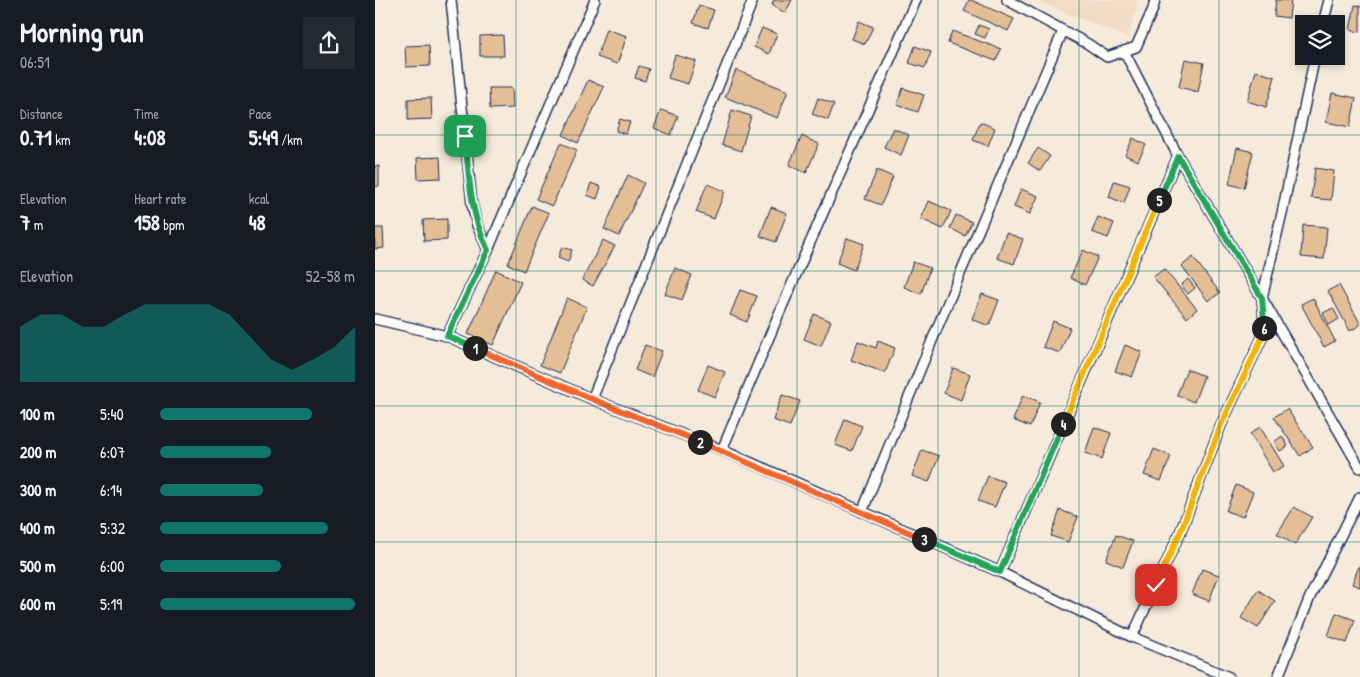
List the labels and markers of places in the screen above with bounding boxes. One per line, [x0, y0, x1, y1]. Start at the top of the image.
pin [444, 115, 486, 157]
pin: 5 [1147, 188, 1171, 212]
pin: 6 [1251, 316, 1277, 340]
pin: 1 [463, 336, 487, 360]
pin: 4 [1051, 412, 1075, 436]
pin: 2 [687, 430, 713, 454]
pin: 3 [911, 526, 937, 552]
pin [1135, 564, 1177, 606]

